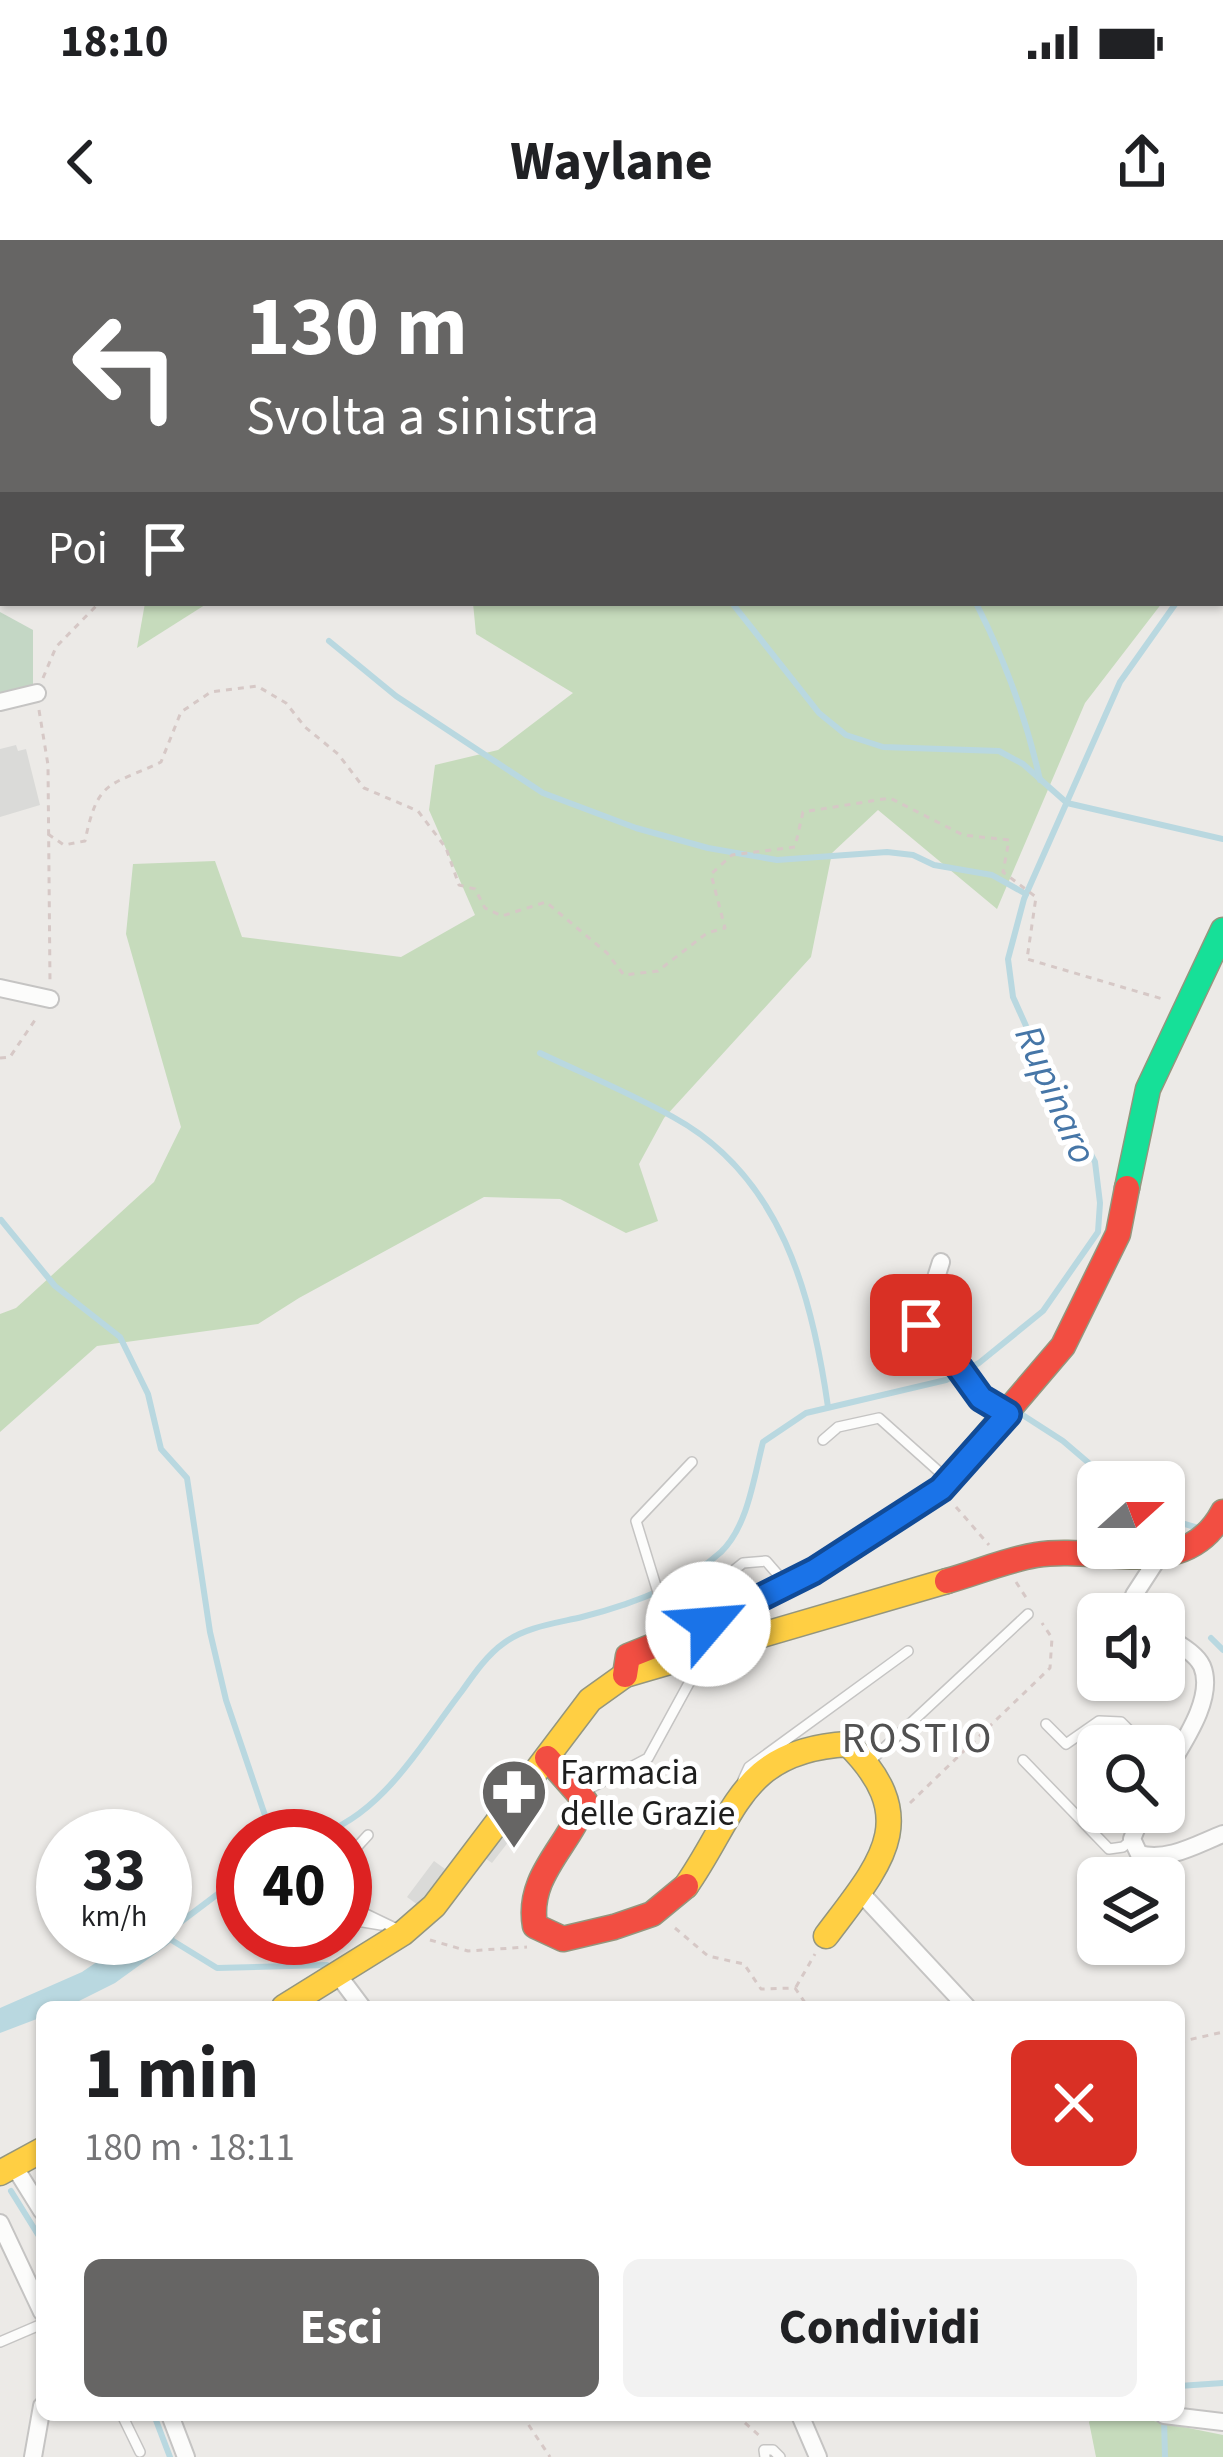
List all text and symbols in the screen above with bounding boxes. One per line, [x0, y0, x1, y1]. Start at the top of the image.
text: 18:10 [60, 10, 169, 74]
text: Waylane [510, 124, 713, 201]
icon: back [48, 129, 114, 195]
icon: share [1109, 129, 1175, 195]
text: 130 m [246, 268, 468, 388]
icon: left [48, 288, 204, 444]
text: Svolta a sinistra [246, 379, 599, 456]
icon: arrive [132, 516, 198, 582]
text: Poi [48, 517, 108, 581]
water label: Rupinaro [1000, 1017, 1111, 1173]
pin [870, 1274, 972, 1376]
icon: arrive [888, 1292, 954, 1358]
north arrow [1077, 1461, 1185, 1569]
map controls [1077, 1461, 1185, 1965]
position arrow [645, 1561, 771, 1687]
button: sound [1077, 1593, 1185, 1701]
district label: ROSTIO [842, 1709, 994, 1769]
button: search [1077, 1725, 1185, 1833]
place label: Farmacia delle Grazie [560, 1747, 735, 1839]
pharmacy icon: Farmacia delle Grazie [479, 1757, 549, 1851]
speed limit sign: 40 [216, 1809, 372, 1965]
text: 33 [82, 1829, 146, 1914]
button: layers [1077, 1857, 1185, 1965]
text: km/h [81, 1895, 147, 1938]
text: 1 min [84, 2023, 259, 2126]
button: close [1011, 2040, 1137, 2166]
text: 180 m · 18:11 [84, 2120, 295, 2176]
button: Esci [84, 2259, 599, 2397]
button: Condividi [623, 2259, 1137, 2397]

